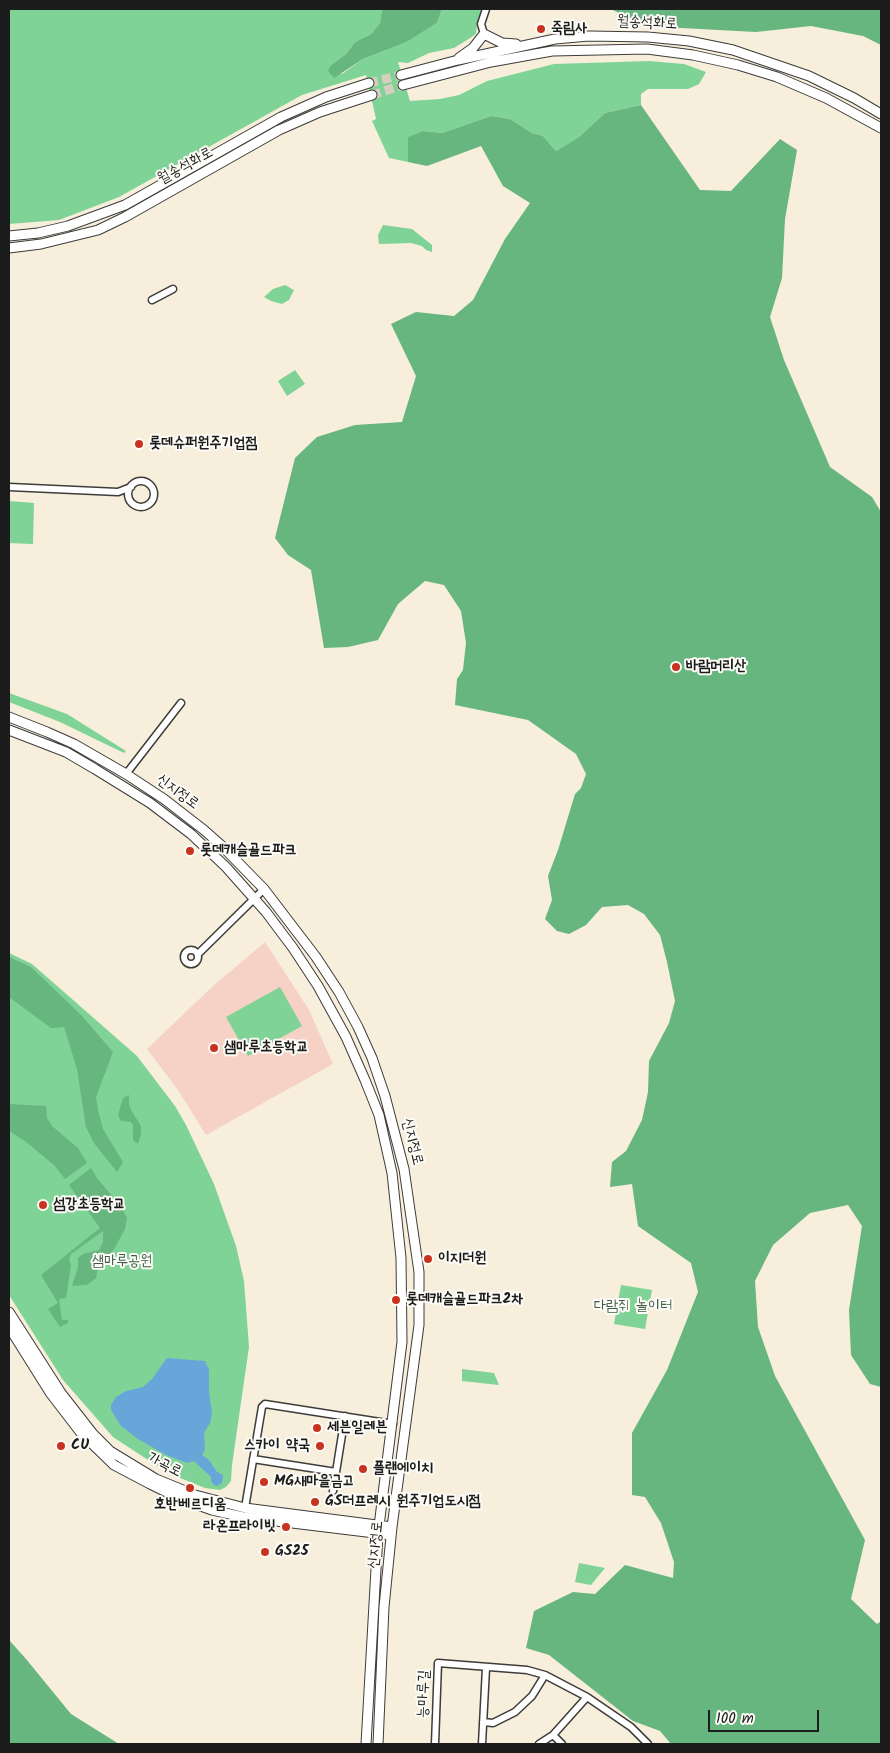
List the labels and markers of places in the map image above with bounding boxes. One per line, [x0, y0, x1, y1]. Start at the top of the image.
place label: 죽림사 [551, 20, 587, 38]
marker: 죽림사 [535, 23, 547, 35]
place label: 롯데슈퍼원주기업점 [149, 435, 258, 453]
marker: 롯데슈퍼원주기업점 [133, 438, 145, 450]
place label: 바람머리산 [686, 658, 746, 676]
marker: 바람머리산 [670, 661, 682, 673]
place label: 롯데캐슬골드파크 [200, 842, 297, 860]
marker: 롯데캐슬골드파크 [184, 845, 196, 857]
place label: 샘마루초등학교 [224, 1039, 308, 1057]
marker: 샘마루초등학교 [208, 1042, 220, 1054]
place label: 섬강초등학교 [53, 1196, 125, 1214]
marker: 섬강초등학교 [37, 1199, 49, 1211]
place label: 이지더원 [438, 1250, 486, 1268]
marker: 이지더원 [422, 1253, 434, 1265]
place label: 롯데캐슬골드파크2차 [406, 1291, 523, 1309]
marker: 롯데캐슬골드파크2차 [390, 1294, 402, 1306]
place label: 세븐일레븐 [327, 1419, 387, 1437]
marker: 세븐일레븐 [311, 1422, 323, 1434]
place label: CU [71, 1437, 89, 1455]
place label: 스카이 약국 [244, 1437, 310, 1455]
marker: CU [55, 1440, 67, 1452]
marker: 스카이 약국 [314, 1440, 326, 1452]
place label: 플랜에이치 [373, 1460, 433, 1478]
marker: 플랜에이치 [357, 1463, 369, 1475]
place label: MG새마을금고 [274, 1473, 355, 1491]
marker: MG새마을금고 [258, 1476, 270, 1488]
marker: 호반베르디움 [184, 1482, 196, 1494]
place label: GS더프레시 원주기업도시점 [325, 1493, 481, 1511]
place label: 호반베르디움 [154, 1496, 226, 1514]
marker: GS더프레시 원주기업도시점 [309, 1496, 321, 1508]
place label: 라온프라이빗 [204, 1518, 276, 1536]
marker: 라온프라이빗 [280, 1521, 292, 1533]
place label: GS25 [275, 1543, 309, 1561]
marker: GS25 [259, 1546, 271, 1558]

